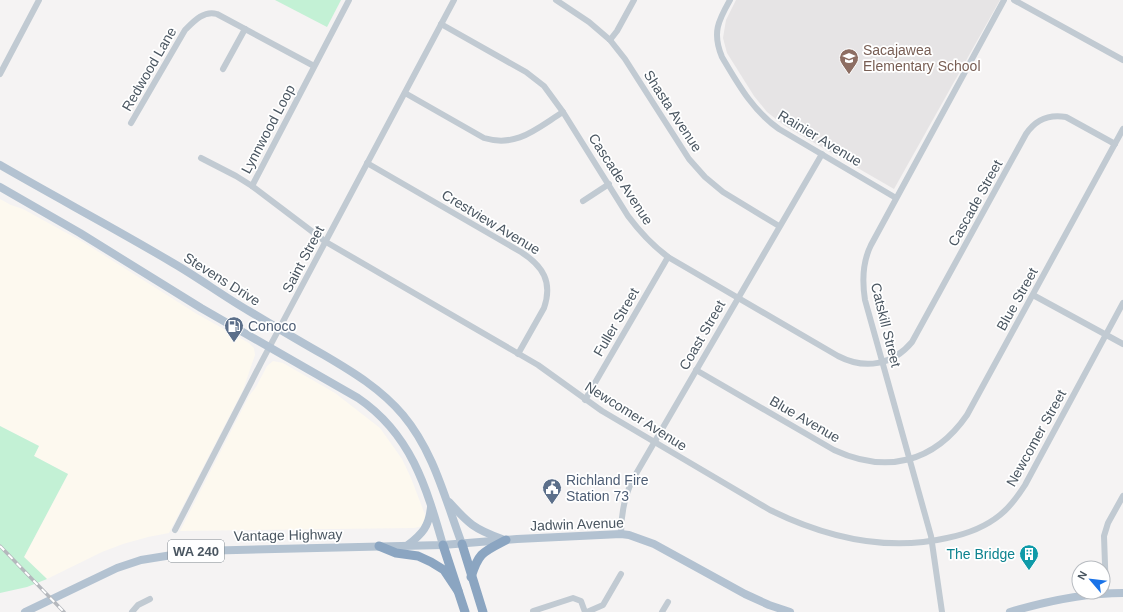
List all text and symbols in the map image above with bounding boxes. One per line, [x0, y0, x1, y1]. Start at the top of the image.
street label: Redwood Lane [119, 24, 180, 114]
place label: Sacajawea Elementary School [863, 42, 981, 74]
school or university icon: Sacajawea Elementary School [838, 47, 860, 75]
street label: Shasta Avenue [641, 67, 705, 155]
street label: Lynnwood Loop [238, 82, 298, 176]
street label: Rainier Avenue [775, 107, 865, 169]
street label: Cascade Avenue [586, 130, 657, 228]
street label: Cascade Street [945, 157, 1005, 249]
street label: Crestview Avenue [439, 186, 543, 258]
street label: Saint Street [279, 223, 327, 295]
street label: Stevens Drive [181, 249, 263, 309]
street label: Blue Street [993, 265, 1041, 333]
street label: Catskill Street [868, 281, 904, 369]
street label: Fuller Street [590, 285, 642, 359]
street label: Coast Street [676, 297, 728, 373]
fuel station icon: Conoco [223, 315, 245, 343]
place label: Conoco [248, 318, 296, 334]
street label: Newcomer Avenue [582, 378, 690, 454]
street label: Newcomer Street [1003, 387, 1069, 489]
street label: Blue Avenue [767, 392, 843, 446]
place label: Richland Fire Station 73 [566, 472, 649, 504]
public building icon: Richland Fire Station 73 [541, 477, 563, 505]
street label: Jadwin Avenue [530, 514, 624, 534]
street label: Vantage Highway [234, 526, 342, 544]
road number: WA 240 [168, 540, 224, 562]
building icon: The Bridge [1018, 543, 1040, 571]
place label: The Bridge [947, 546, 1015, 562]
north arrow [1071, 560, 1111, 600]
text: N [1075, 569, 1089, 582]

